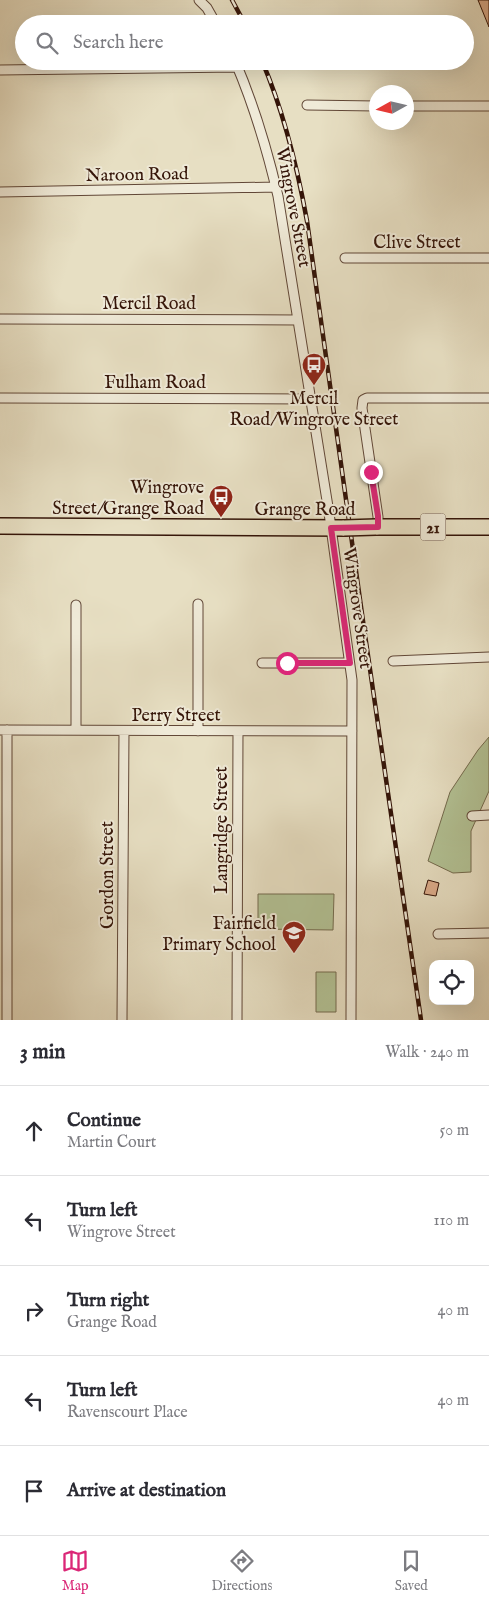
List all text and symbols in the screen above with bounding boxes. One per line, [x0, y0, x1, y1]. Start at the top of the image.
search box [15, 15, 474, 70]
icon: search [33, 29, 61, 57]
text: Search here [73, 31, 164, 55]
north arrow [369, 85, 414, 130]
street label: Wingrove Street [270, 145, 315, 269]
street label: Naroon Road [85, 163, 189, 188]
street label: Clive Street [373, 232, 461, 255]
street label: Mercil Road [102, 293, 196, 316]
bus stop icon: Mercil Road/Wingrove Street [301, 352, 327, 386]
street label: Fulham Road [104, 372, 206, 395]
place label: Mercil Road/Wingrove Street [229, 388, 399, 432]
route end [360, 461, 383, 484]
place label: Wingrove Street/Grange Road [52, 477, 204, 521]
bus stop icon: Wingrove Street/Grange Road [208, 484, 234, 518]
street label: Grange Road [255, 499, 356, 522]
road number: 21 [420, 514, 446, 540]
street label: Wingrove Street [337, 546, 376, 670]
route start [276, 652, 299, 675]
street label: Perry Street [131, 705, 221, 728]
street label: Langridge Street [211, 766, 234, 894]
street label: Gordon Street [97, 821, 120, 929]
place label: Fairfield Primary School [162, 913, 276, 957]
school or university icon: Fairfield Primary School [281, 920, 307, 954]
map controls [429, 960, 474, 1005]
button: locate [429, 960, 474, 1005]
text: 3 min [20, 1039, 65, 1066]
text: Walk · 240 m [385, 1043, 469, 1063]
text: Continue [67, 1109, 141, 1133]
icon: ahead [20, 1117, 48, 1145]
text: 50 m [440, 1121, 469, 1141]
text: Martin Court [67, 1133, 156, 1153]
text: Turn left [67, 1199, 138, 1223]
icon: left [20, 1207, 48, 1235]
text: 110 m [433, 1211, 469, 1231]
text: Wingrove Street [67, 1223, 176, 1243]
text: Turn right [67, 1289, 149, 1313]
icon: right [20, 1297, 48, 1325]
text: 40 m [437, 1301, 469, 1321]
text: Grange Road [67, 1313, 157, 1333]
text: Turn left [67, 1379, 138, 1403]
icon: left [20, 1387, 48, 1415]
text: 40 m [437, 1391, 469, 1411]
text: Ravenscourt Place [67, 1403, 188, 1423]
icon: arrive [20, 1477, 48, 1505]
text: Arrive at destination [67, 1479, 226, 1503]
tab: Map [61, 1547, 89, 1595]
tab: Directions [211, 1547, 272, 1595]
tab: Saved [395, 1547, 428, 1595]

